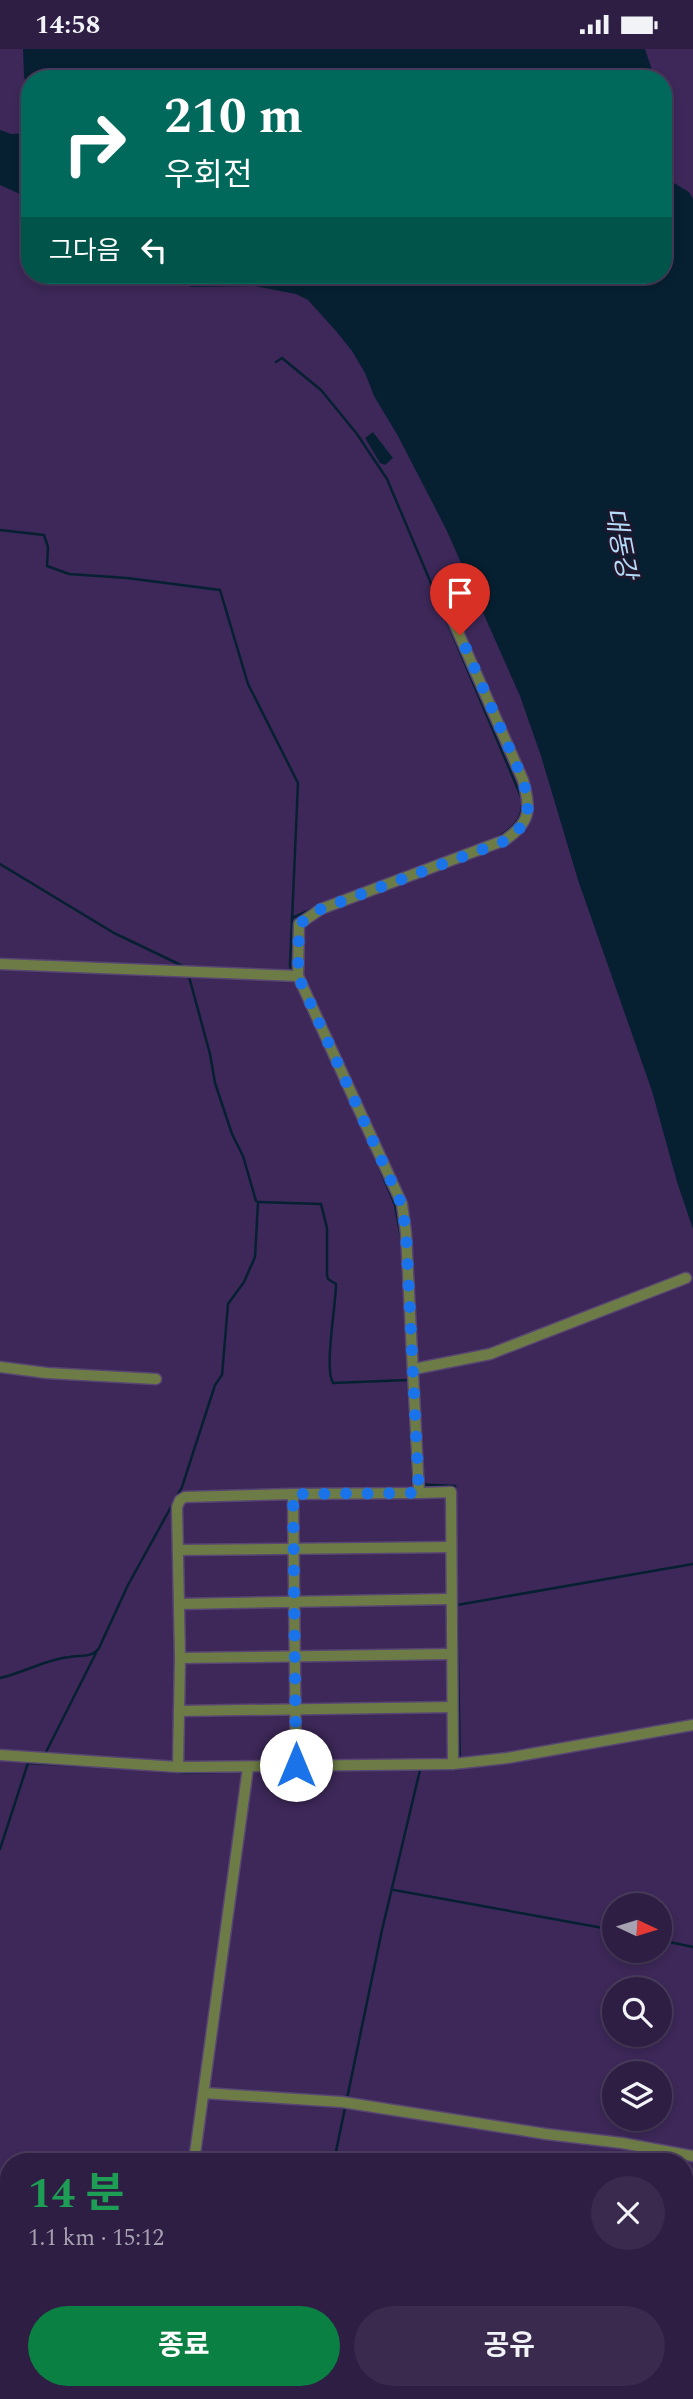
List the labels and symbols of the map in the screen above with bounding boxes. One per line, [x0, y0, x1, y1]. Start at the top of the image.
water label: 대동강 [594, 504, 647, 585]
pin [430, 563, 490, 635]
position arrow [259, 1728, 333, 1802]
north arrow [602, 1893, 672, 1963]

